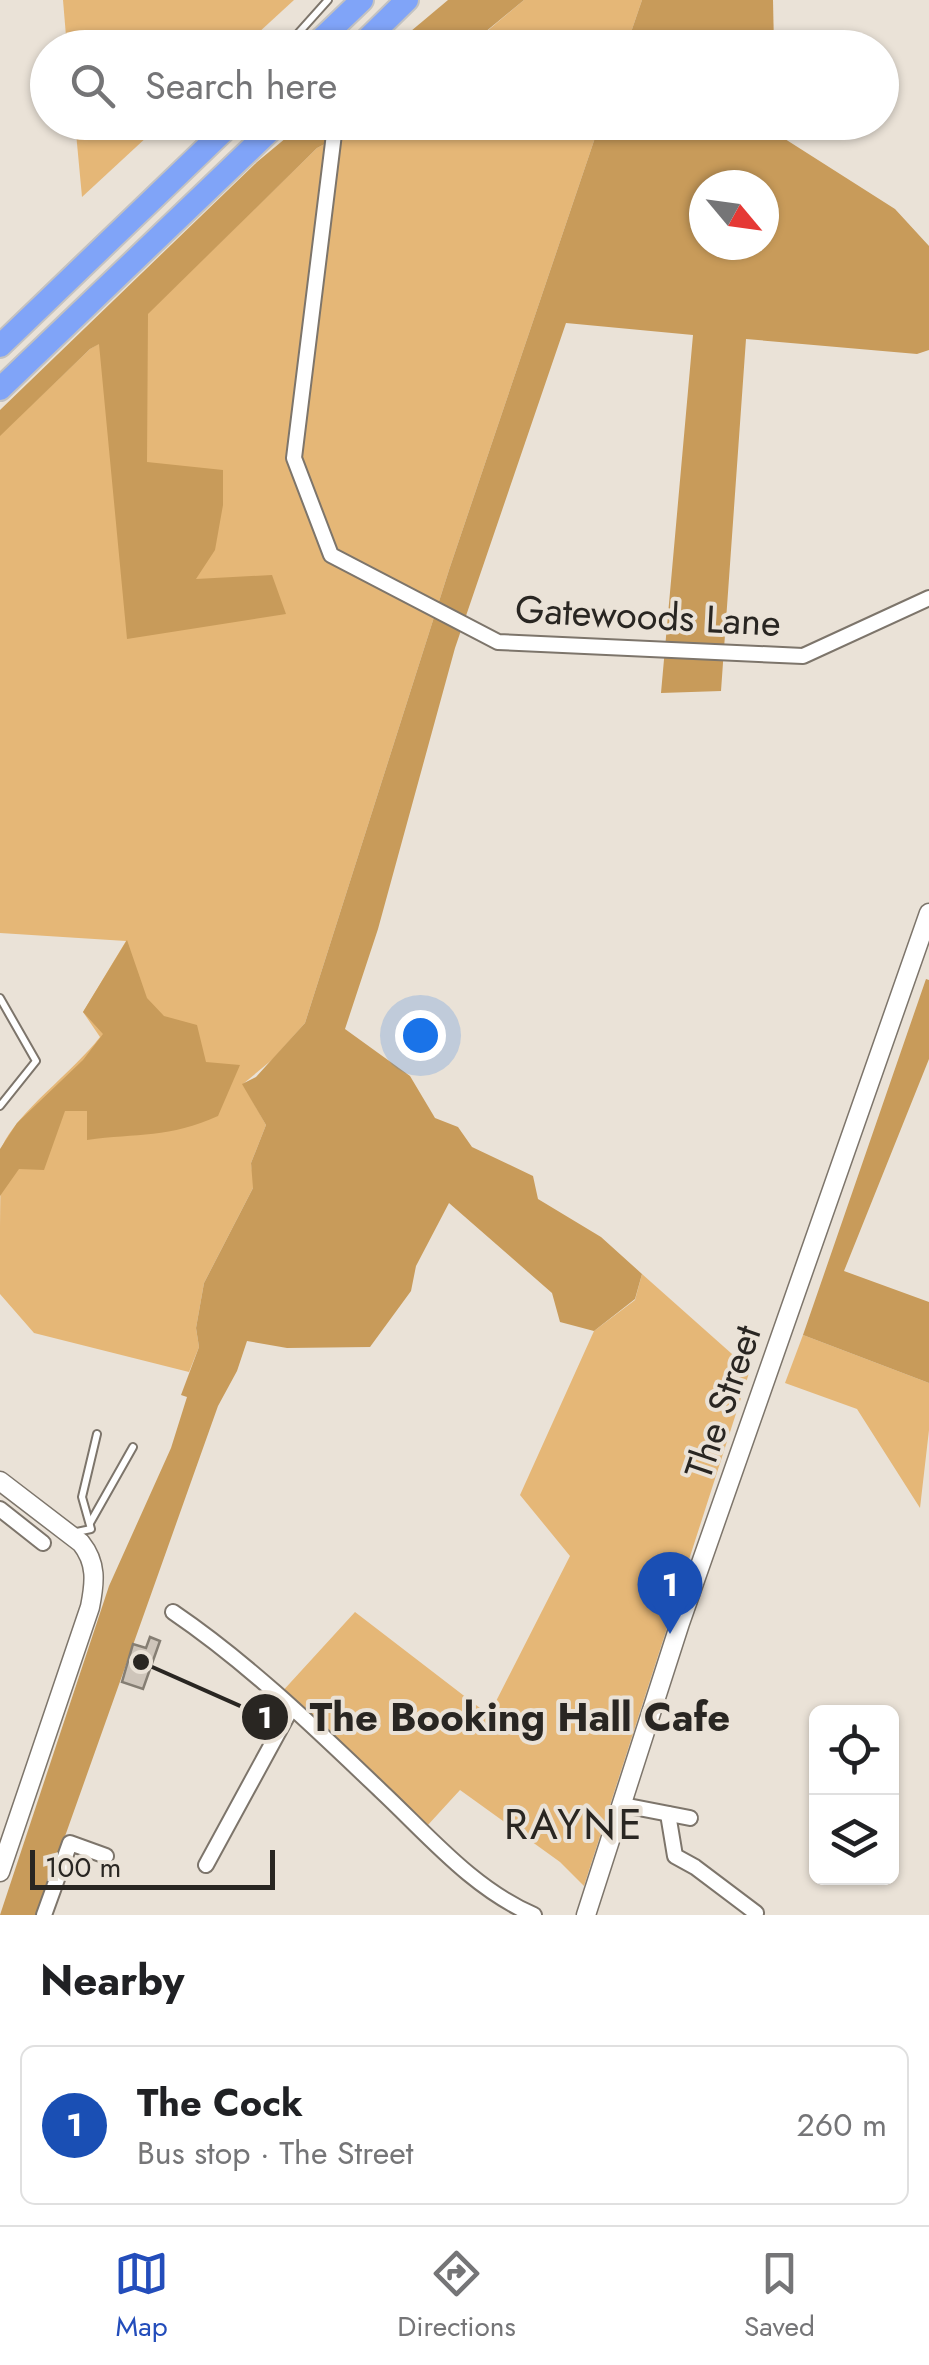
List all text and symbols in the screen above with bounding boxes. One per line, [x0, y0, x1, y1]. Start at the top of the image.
search box [30, 30, 899, 140]
icon: search [65, 58, 120, 113]
text: Search here [145, 58, 337, 113]
north arrow [689, 170, 779, 260]
street label: Gatewoods Lane [514, 581, 782, 650]
your location [395, 1010, 446, 1061]
street label: The Street [671, 1318, 774, 1486]
pin: 1 [638, 1552, 702, 1634]
callout: The Booking Hall Cafe [240, 1682, 750, 1752]
text: The Booking Hall Cafe [310, 1688, 730, 1746]
text: 1 [257, 1696, 273, 1739]
map controls [809, 1705, 899, 1885]
button: locate [809, 1705, 899, 1795]
district label: RAYNE [504, 1794, 644, 1855]
button: layers [809, 1795, 899, 1885]
scale bar [30, 1845, 275, 1890]
text: 100 m [45, 1847, 121, 1888]
text: Nearby [40, 1950, 184, 2011]
text: The Cock [137, 2075, 303, 2130]
text: 1 [66, 2102, 83, 2148]
text: 260 m [797, 2102, 887, 2148]
text: Bus stop · The Street [137, 2130, 413, 2176]
tab: Map [114, 2246, 169, 2347]
tab: Directions [397, 2246, 516, 2347]
tab: Saved [744, 2246, 815, 2347]

